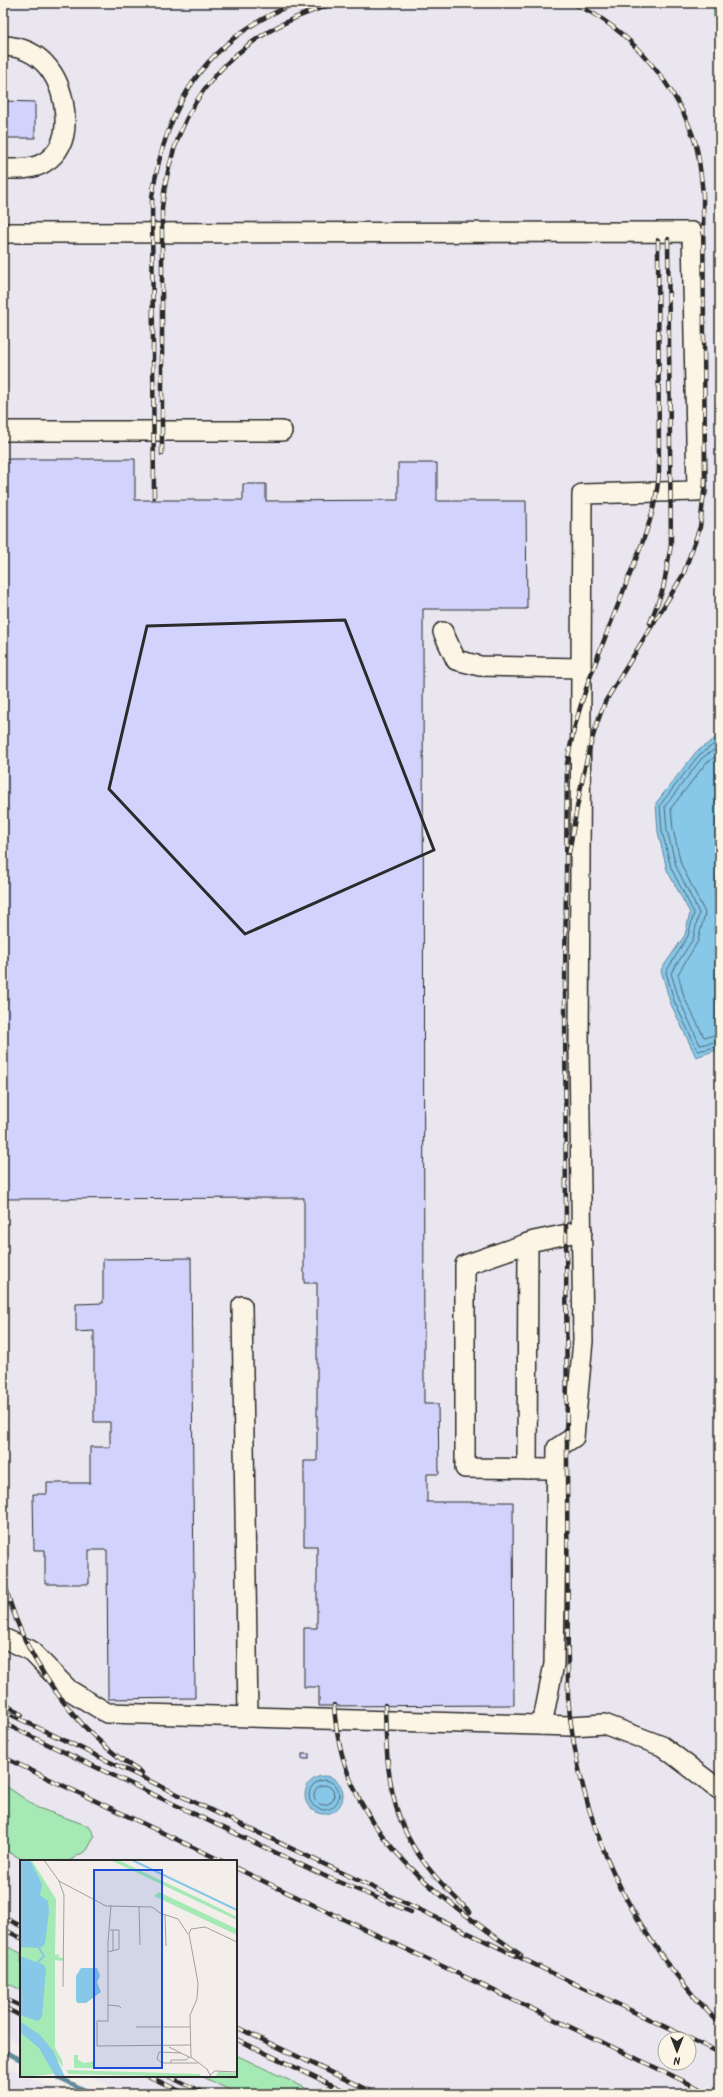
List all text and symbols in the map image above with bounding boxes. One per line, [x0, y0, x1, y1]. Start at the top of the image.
inset map [20, 1860, 237, 2077]
north arrow [657, 2031, 697, 2071]
text: N [673, 2051, 680, 2069]

